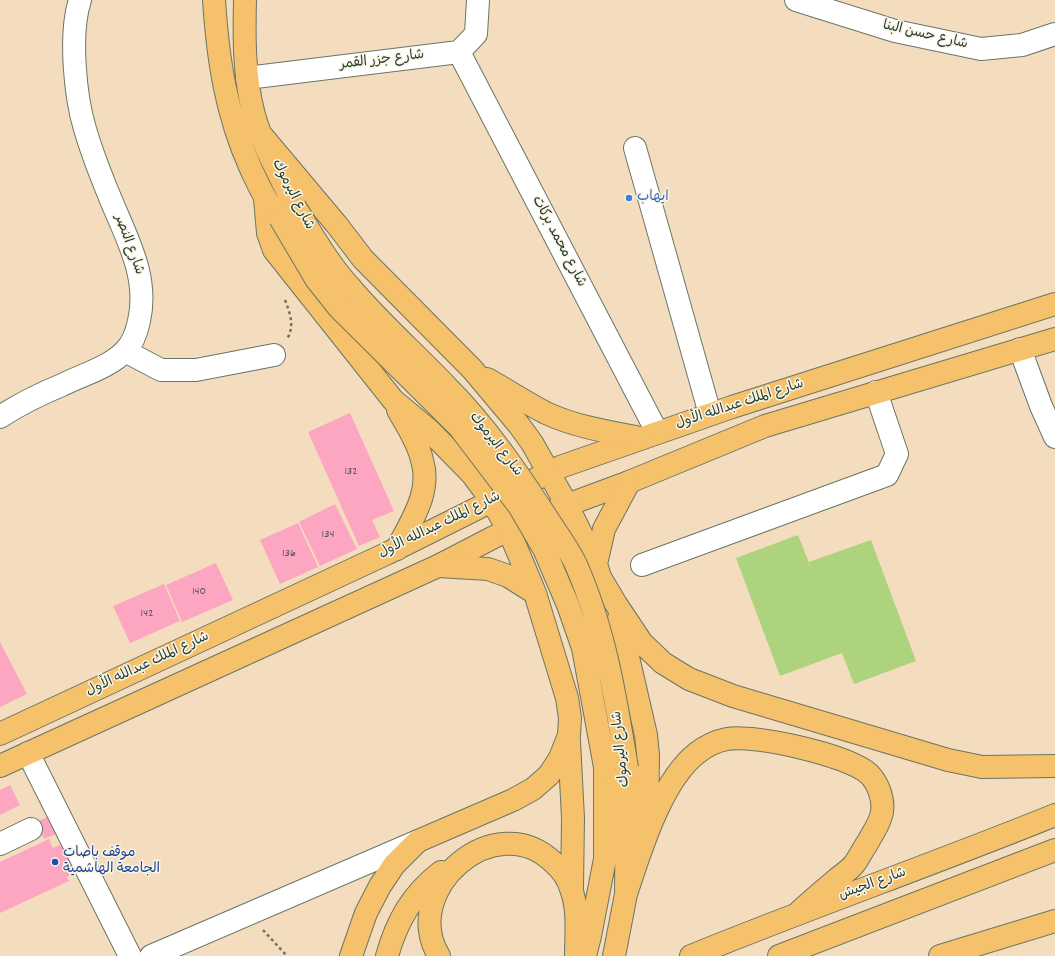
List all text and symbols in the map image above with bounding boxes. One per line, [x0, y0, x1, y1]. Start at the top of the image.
street label: شارع حسن البنا [881, 18, 969, 54]
street label: شارع جزر القمر [339, 47, 425, 75]
street label: شارع اليرموك [267, 157, 317, 233]
place label: ايهاب [637, 190, 669, 206]
marker: ايهاب [624, 193, 634, 203]
street label: شارع محمد بركات [527, 194, 589, 290]
street label: شارع النصر [109, 213, 147, 277]
street label: شارع الملك عبدالله الأول [674, 376, 806, 434]
street label: شارع اليرموك [465, 410, 525, 480]
house number: 132 [344, 465, 358, 479]
street label: شارع الملك عبدالله الأول [376, 489, 504, 563]
house number: 134 [322, 528, 334, 542]
house number: 136 [282, 547, 296, 561]
house number: 140 [192, 585, 206, 599]
house number: 142 [141, 607, 153, 621]
street label: شارع الملك عبدالله الأول [84, 629, 212, 701]
street label: شارع اليرموك [610, 710, 634, 788]
place label: موقف باصات الجامعة الهاشمية [63, 846, 160, 878]
marker: موقف باصات الجامعة الهاشمية [50, 857, 60, 867]
street label: شارع الجيش [837, 865, 909, 905]

